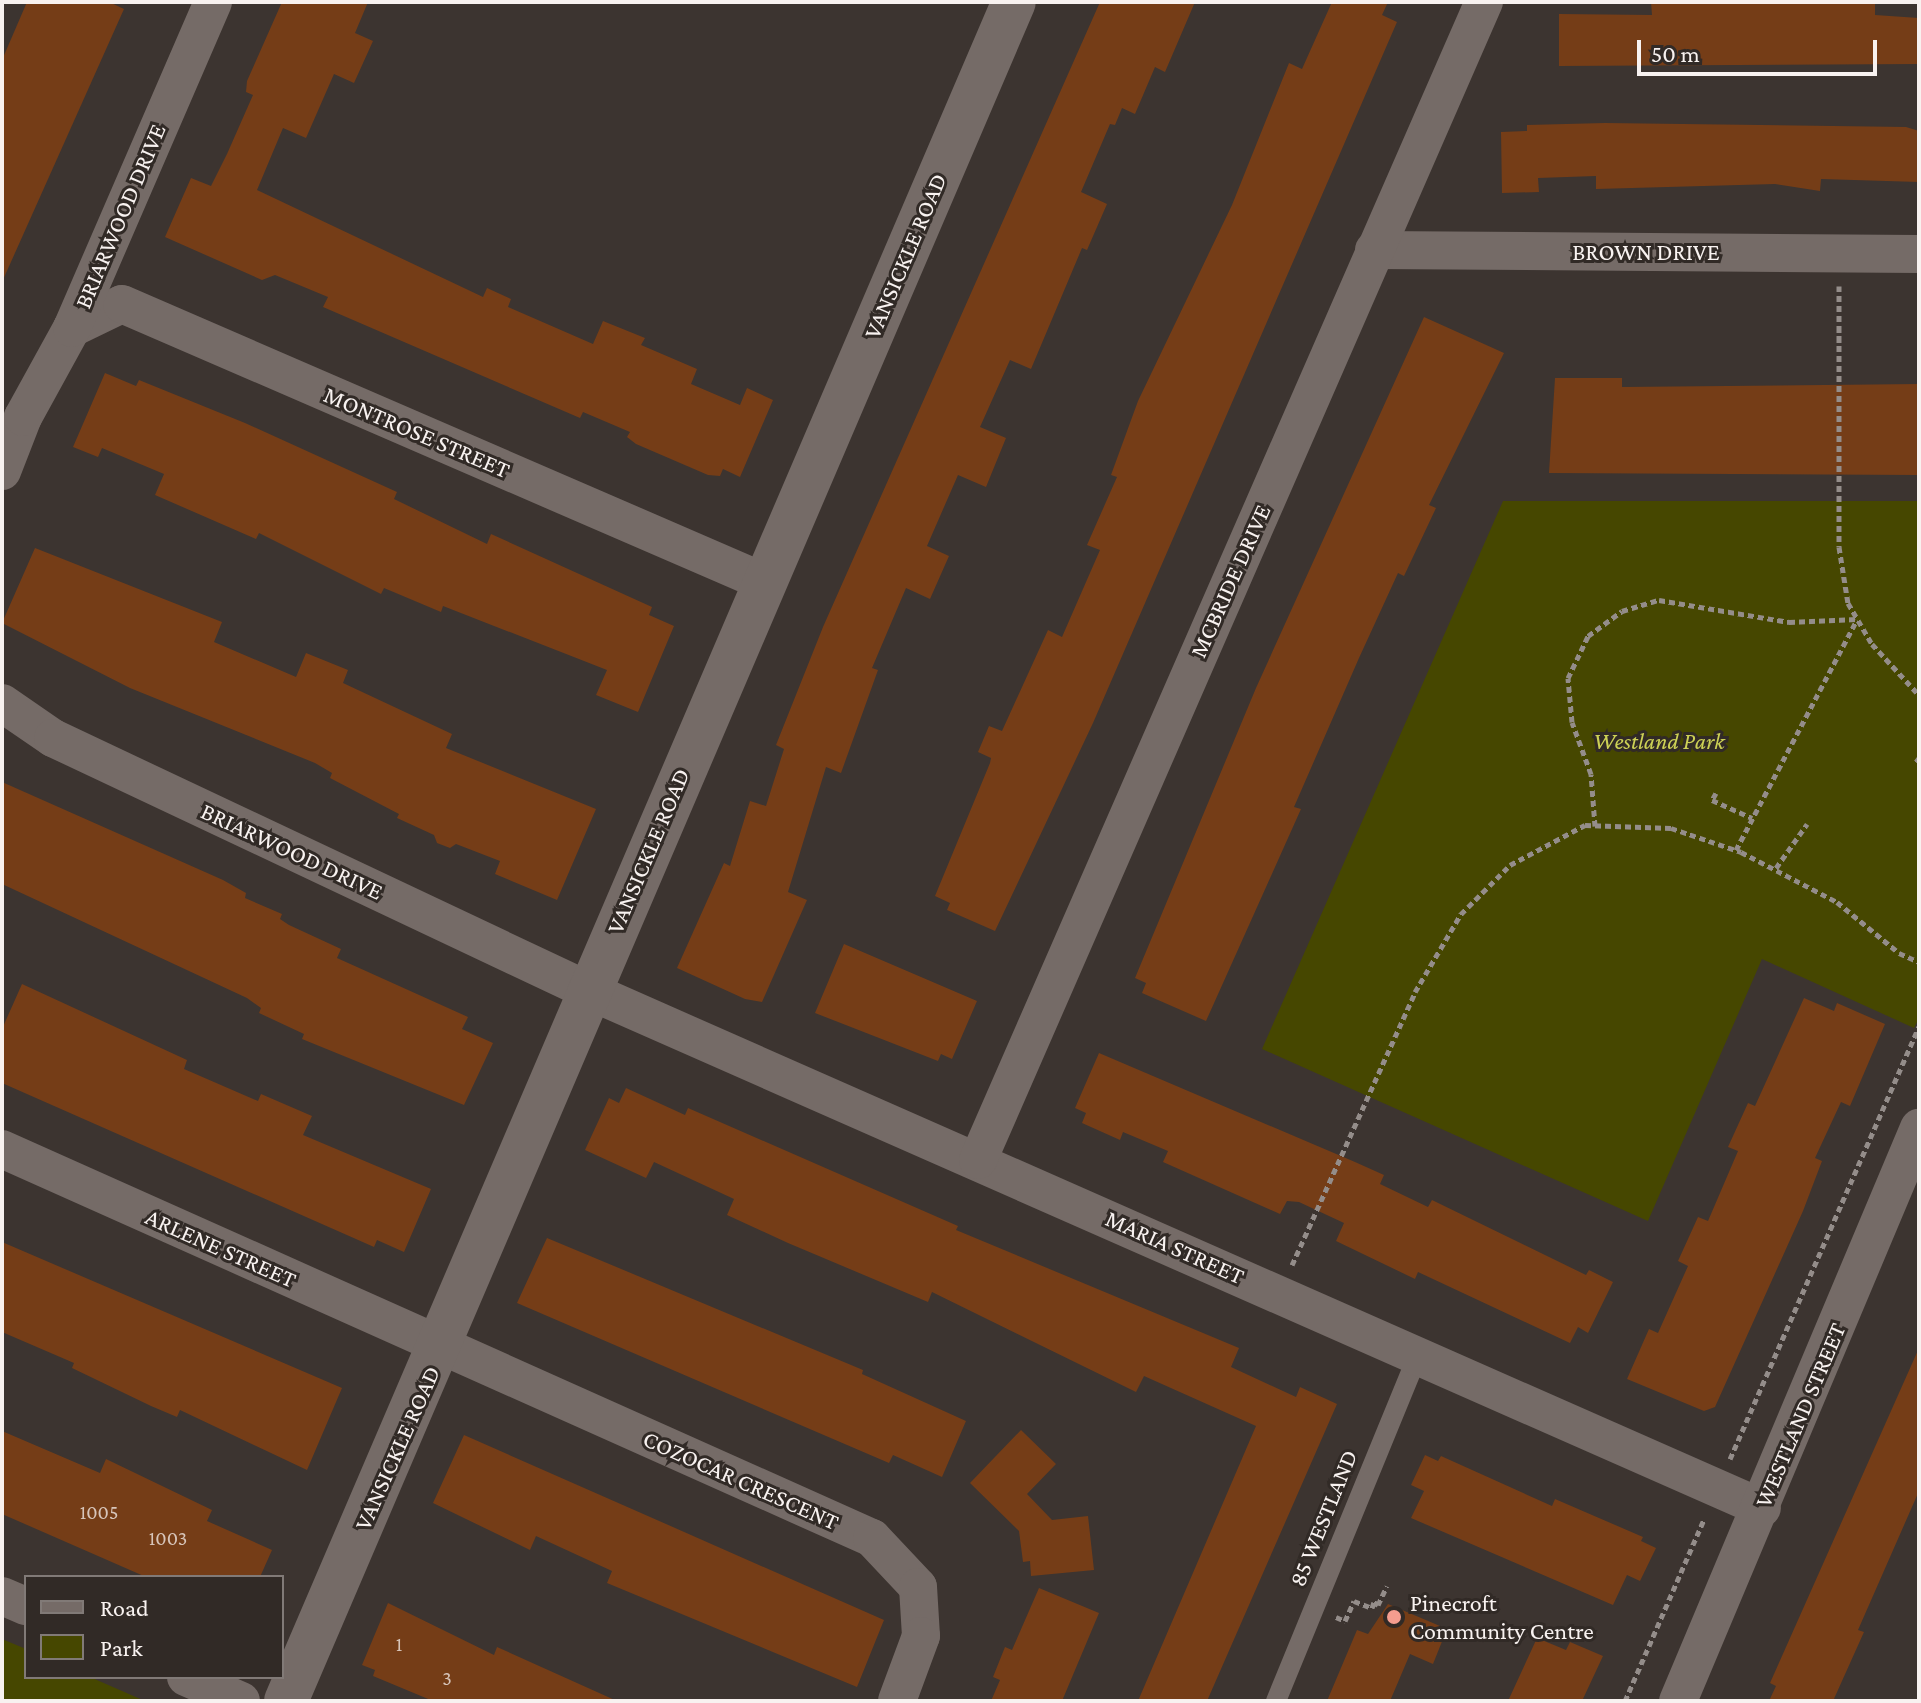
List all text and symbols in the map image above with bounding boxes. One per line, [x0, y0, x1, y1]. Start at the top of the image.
scale bar [1641, 24, 1881, 74]
text: 50 m [1651, 40, 1700, 67]
street label: BRIARWOOD DRIVE [68, 119, 172, 313]
street label: VANSICKLE ROAD [857, 169, 953, 343]
street label: BROWN DRIVE [1572, 238, 1720, 266]
street label: MONTROSE STREET [320, 380, 514, 484]
street label: MCBRIDE DRIVE [1183, 500, 1277, 662]
park label: Westland Park [1593, 727, 1725, 755]
street label: VANSICKLE ROAD [600, 764, 696, 938]
street label: BRIARWOOD DRIVE [196, 796, 388, 906]
street label: ARLENE STREET [141, 1202, 301, 1294]
street label: MARIA STREET [1101, 1204, 1249, 1290]
street label: WESTLAND STREET [1748, 1318, 1852, 1512]
street label: VANSICKLE ROAD [348, 1361, 446, 1535]
street label: COZOCAR CRESCENT [639, 1424, 843, 1536]
street label: 85 WESTLAND [1282, 1445, 1364, 1591]
house number: 1005 [80, 1500, 118, 1524]
house number: 1003 [149, 1526, 187, 1550]
legend [24, 1575, 284, 1679]
place label: Pinecroft Community Centre [1410, 1589, 1594, 1645]
text: Road [100, 1594, 149, 1621]
marker: Pinecroft Community Centre [1385, 1608, 1403, 1626]
house number: 1 [396, 1632, 402, 1656]
text: Park [100, 1634, 143, 1661]
house number: 3 [442, 1666, 452, 1690]

